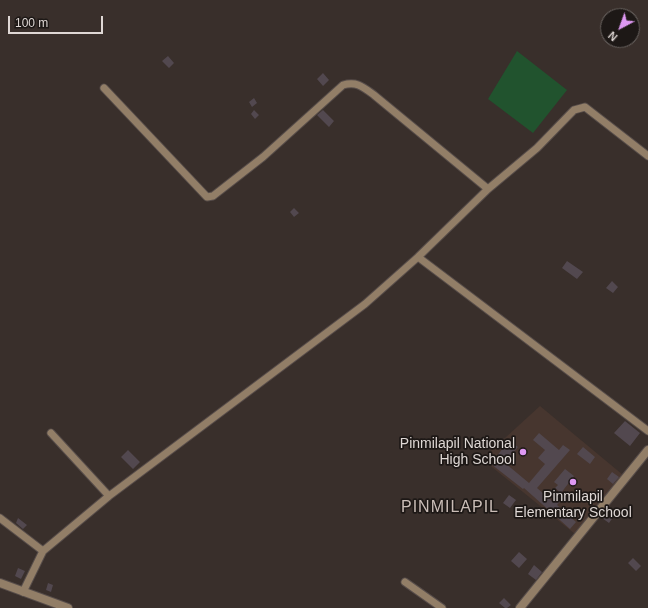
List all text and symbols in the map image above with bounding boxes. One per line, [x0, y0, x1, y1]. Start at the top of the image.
scale bar [10, 8, 105, 34]
north arrow [600, 8, 640, 48]
text: 100 m [15, 16, 48, 30]
text: N [606, 29, 620, 43]
place label: Pinmilapil National High School [400, 436, 515, 468]
marker: Pinmilapil National High School [518, 447, 528, 457]
marker: Pinmilapil Elementary School [568, 477, 578, 487]
place label: Pinmilapil Elementary School [514, 489, 632, 522]
district label: PINMILAPIL [401, 498, 499, 518]

